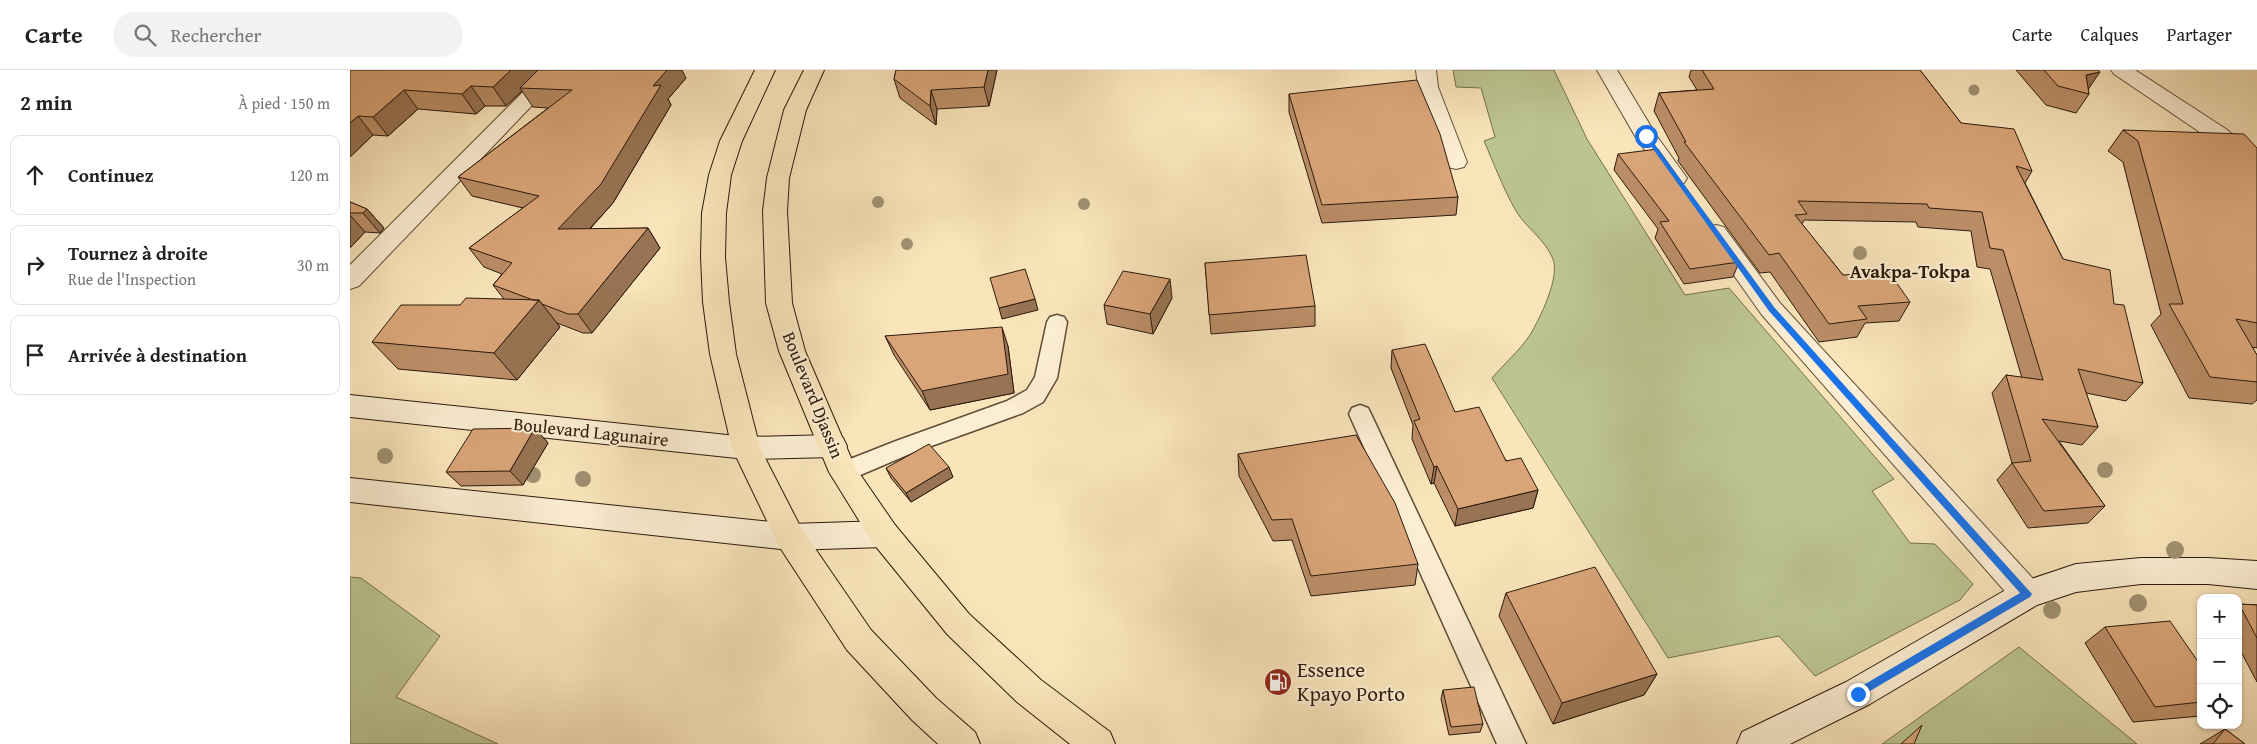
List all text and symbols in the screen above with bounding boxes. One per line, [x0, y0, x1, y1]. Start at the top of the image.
search box [113, 12, 463, 57]
text: Carte [25, 17, 83, 52]
icon: search [131, 21, 159, 49]
text: Rechercher [171, 21, 261, 49]
text: Carte [2012, 21, 2053, 48]
text: Calques [2081, 21, 2139, 48]
text: Partager [2167, 21, 2232, 48]
text: 2 min [20, 87, 72, 118]
text: À pied · 150 m [238, 91, 330, 115]
route start [1635, 125, 1658, 148]
icon: ahead [21, 161, 49, 189]
text: Continuez [68, 161, 154, 189]
text: 120 m [289, 163, 329, 187]
text: Tournez à droite [68, 239, 208, 267]
icon: right [21, 251, 49, 279]
text: 30 m [297, 253, 329, 277]
district label: Avakpa-Tokpa [1850, 257, 1970, 285]
text: Rue de l'Inspection [68, 267, 196, 291]
street label: Boulevard Djassin [776, 328, 851, 462]
icon: arrive [21, 341, 49, 369]
text: Arrivée à destination [68, 341, 247, 369]
street label: Boulevard Lagunaire [512, 410, 670, 453]
map controls [2197, 594, 2242, 729]
button: + [2197, 594, 2242, 639]
button: − [2197, 639, 2242, 684]
place label: Essence Kpayo Porto [1297, 654, 1405, 709]
fuel station icon: Essence Kpayo Porto [1263, 667, 1293, 697]
route end [1847, 683, 1870, 706]
button: locate [2197, 684, 2242, 729]

